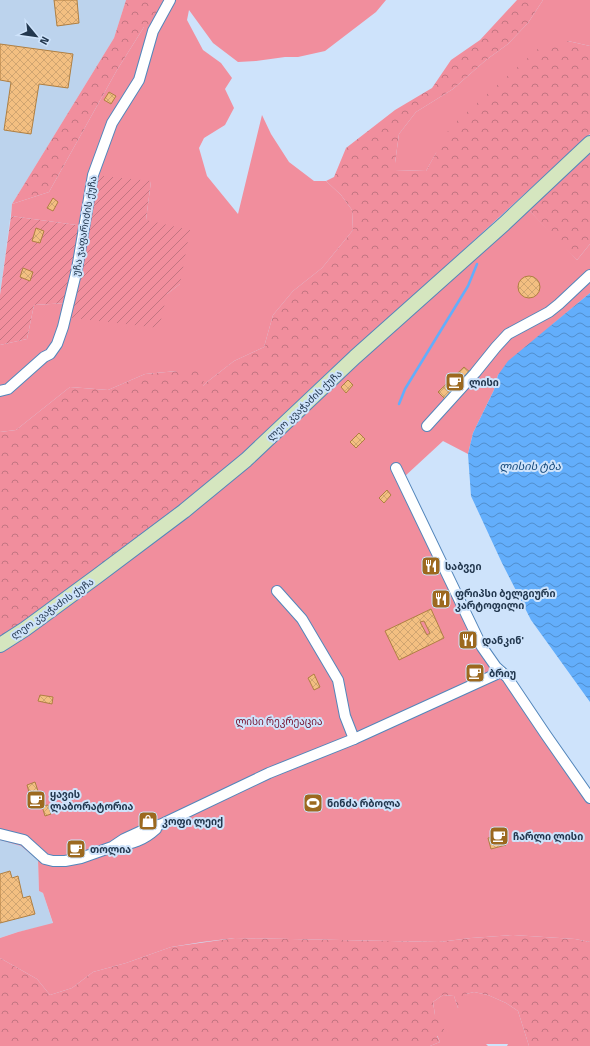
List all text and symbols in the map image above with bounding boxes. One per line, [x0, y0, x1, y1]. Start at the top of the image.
north arrow [16, 16, 56, 56]
text: N [36, 34, 54, 48]
street label: უჩა ჯაფარიძის ქუჩა [68, 175, 101, 278]
street label: ლეო კვაჭაძის ქუჩა [263, 366, 345, 444]
cafe icon: ლისი [444, 371, 466, 393]
place label: ლისი [469, 375, 499, 390]
water label: ლისის ტბა [499, 458, 562, 474]
restaurant icon: საბვეი [420, 555, 442, 577]
place label: საბვეი [445, 559, 481, 574]
street label: ლეო კვაჭაძის ქუჩა [8, 574, 97, 643]
place label: ფრიპსი ბელგიური კარტოფილი [455, 586, 555, 613]
restaurant icon: ფრიპსი ბელგიური კარტოფილი [430, 588, 452, 610]
restaurant icon: დანკინ' [457, 629, 479, 651]
place label: დანკინ' [482, 633, 524, 648]
cafe icon: ბრიუ [464, 662, 486, 684]
place label: ბრიუ [489, 666, 516, 681]
park label: ლისი რეკრეაცია [235, 714, 323, 729]
place label: ყავის ლაბორატორია [50, 787, 134, 814]
cafe icon: ყავის ლაბორატორია [25, 789, 47, 811]
sports icon: ნინძა რბოლა [302, 792, 324, 814]
place label: ნინძა რბოლა [327, 796, 401, 811]
shop icon: კოფი ლეიქ [137, 810, 159, 832]
place label: კოფი ლეიქ [162, 814, 223, 829]
cafe icon: ჩარლი ლისი [488, 825, 510, 847]
place label: ჩარლი ლისი [513, 829, 583, 844]
cafe icon: თოლია [65, 838, 87, 860]
place label: თოლია [90, 842, 131, 857]

